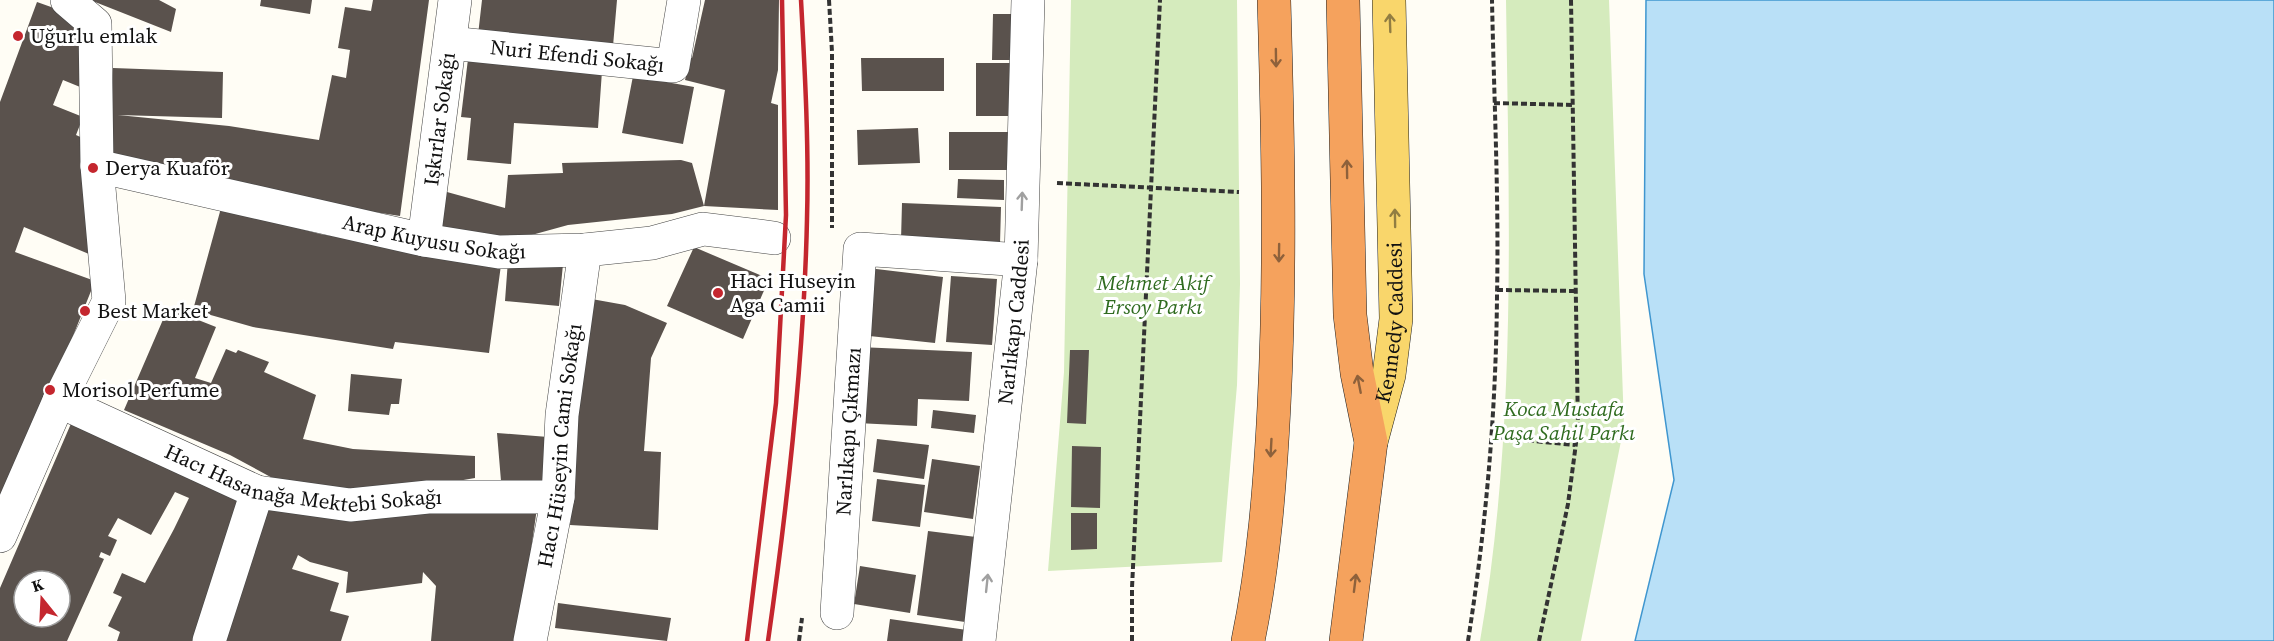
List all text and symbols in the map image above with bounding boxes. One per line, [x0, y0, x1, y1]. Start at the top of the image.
one-way arrow [1384, 14, 1396, 34]
place label: Uğurlu emlak [30, 21, 158, 50]
marker: Uğurlu emlak [11, 29, 25, 43]
street label: Nuri Efendi Sokağı [489, 32, 666, 79]
one-way arrow [1270, 48, 1281, 68]
street label: Işkırlar Sokağı [416, 50, 462, 187]
place label: Derya Kuaför [105, 153, 230, 182]
one-way arrow [1341, 159, 1353, 179]
marker: Derya Kuaför [86, 161, 100, 175]
one-way arrow [1017, 191, 1028, 211]
street label: Arap Kuyusu Sokağı [340, 207, 526, 266]
one-way arrow [1389, 209, 1401, 229]
street label: Narlıkapı Caddesi [990, 239, 1036, 406]
street label: Kennedy Caddesi [1367, 242, 1410, 406]
one-way arrow [1273, 243, 1284, 263]
place label: Haci Huseyin Aga Camii [730, 266, 856, 319]
park label: Mehmet Akif Ersoy Parkı [1096, 268, 1213, 321]
marker: Haci Huseyin Aga Camii [711, 286, 725, 300]
place label: Best Market [97, 296, 208, 325]
marker: Best Market [78, 304, 92, 318]
street label: Hacı Hüseyin Cami Sokağı [530, 322, 589, 570]
street label: Narlıkapı Çıkmazı [828, 346, 868, 516]
place label: Morisol Perfume [62, 375, 219, 404]
one-way arrow [1353, 375, 1364, 394]
marker: Morisol Perfume [43, 383, 57, 397]
park label: Koca Mustafa Paşa Sahil Parkı [1492, 394, 1636, 447]
street label: Hacı Hasanağa Mektebi Sokağı [160, 437, 442, 519]
one-way arrow [1266, 438, 1277, 458]
north arrow [12, 569, 72, 629]
text: K [29, 572, 47, 597]
one-way arrow [981, 574, 992, 593]
one-way arrow [1349, 574, 1360, 594]

